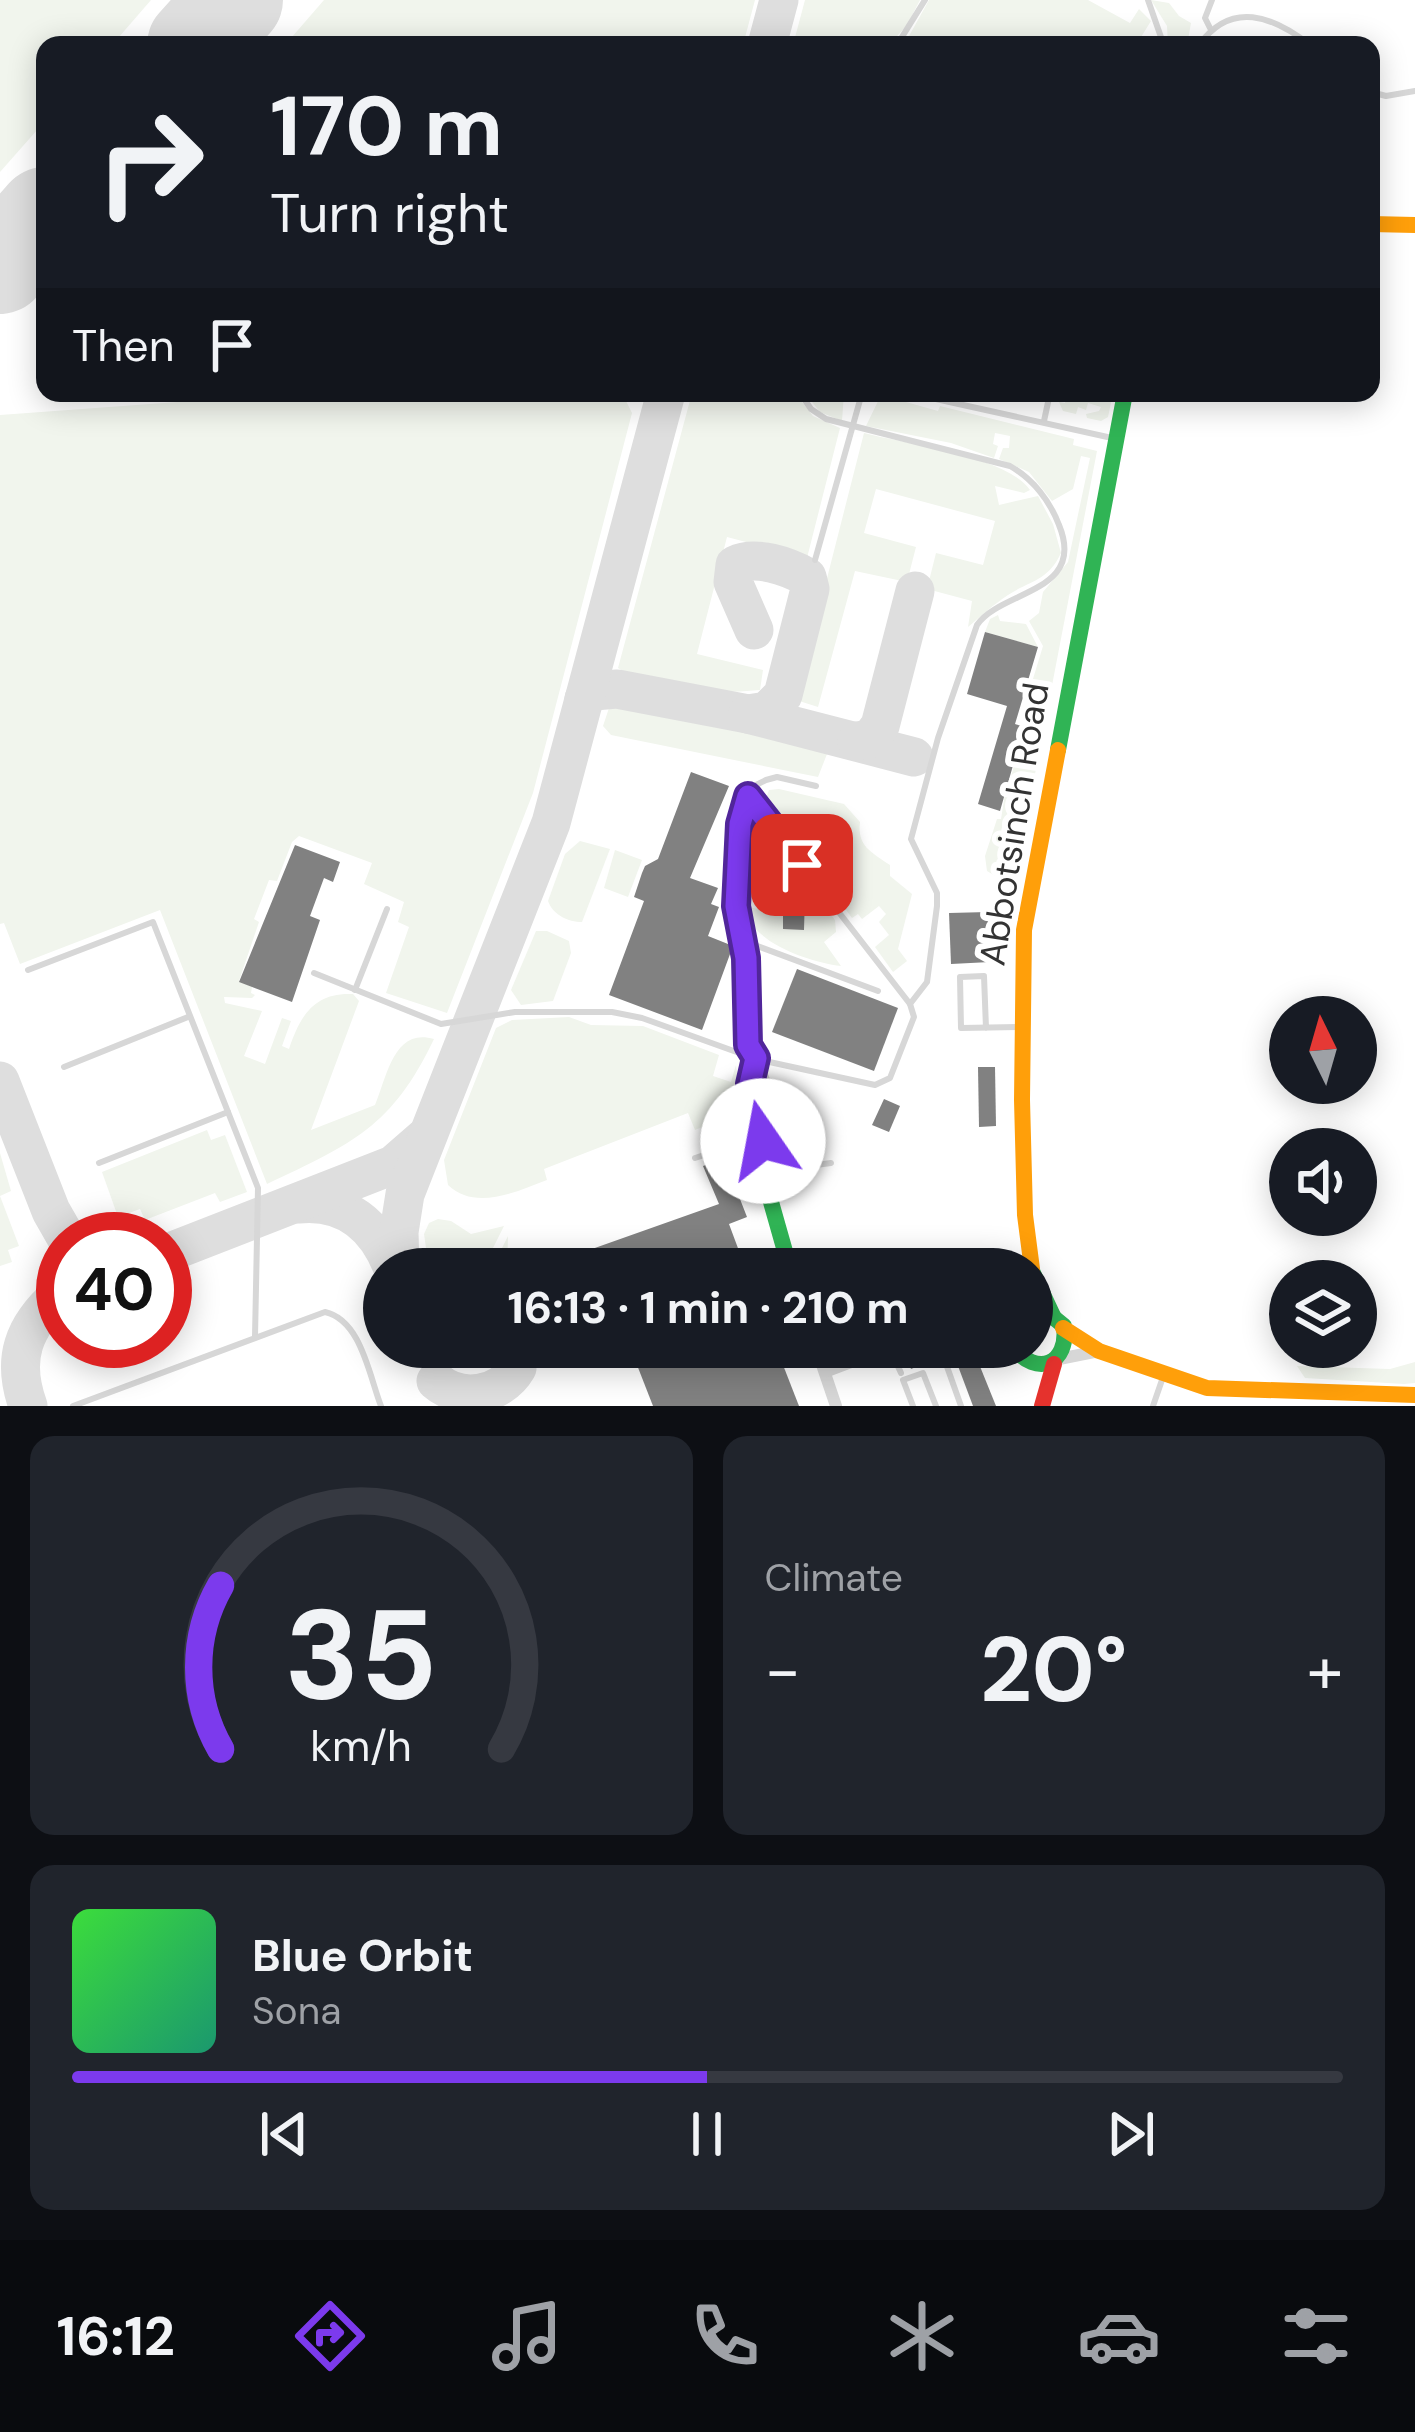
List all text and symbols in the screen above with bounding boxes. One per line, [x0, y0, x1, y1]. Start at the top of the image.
text: 170 m [270, 72, 503, 181]
icon: right [72, 84, 228, 240]
text: Turn right [270, 178, 509, 249]
icon: arrive [199, 312, 265, 378]
text: Then [72, 316, 175, 375]
street label: Abbotsinch Road [968, 679, 1060, 969]
pin [751, 814, 853, 916]
icon: arrive [769, 832, 835, 898]
north arrow [1269, 996, 1377, 1104]
map controls [1269, 996, 1377, 1368]
position arrow [700, 1078, 826, 1204]
button: sound [1269, 1128, 1377, 1236]
speed limit sign: 40 [36, 1212, 192, 1368]
button: layers [1269, 1260, 1377, 1368]
text: 16:13 · 1 min · 210 m [507, 1278, 909, 1337]
text: Climate [765, 1552, 903, 1603]
text: 35 [285, 1574, 438, 1737]
text: 20° [980, 1612, 1128, 1729]
text: − [765, 1628, 801, 1713]
text: + [1307, 1628, 1343, 1713]
text: km/h [311, 1717, 412, 1773]
text: Blue Orbit [252, 1926, 473, 1985]
text: Sona [252, 1985, 341, 2036]
icon: previous [251, 2101, 317, 2167]
icon: pause [674, 2101, 740, 2167]
icon: next [1098, 2101, 1164, 2167]
icon: directions [288, 2294, 372, 2378]
icon: music [485, 2294, 569, 2378]
icon: phone [683, 2294, 767, 2378]
icon: climate [880, 2294, 964, 2378]
icon: car [1077, 2294, 1161, 2378]
icon: filters [1274, 2294, 1358, 2378]
text: 16:12 [57, 2301, 175, 2372]

